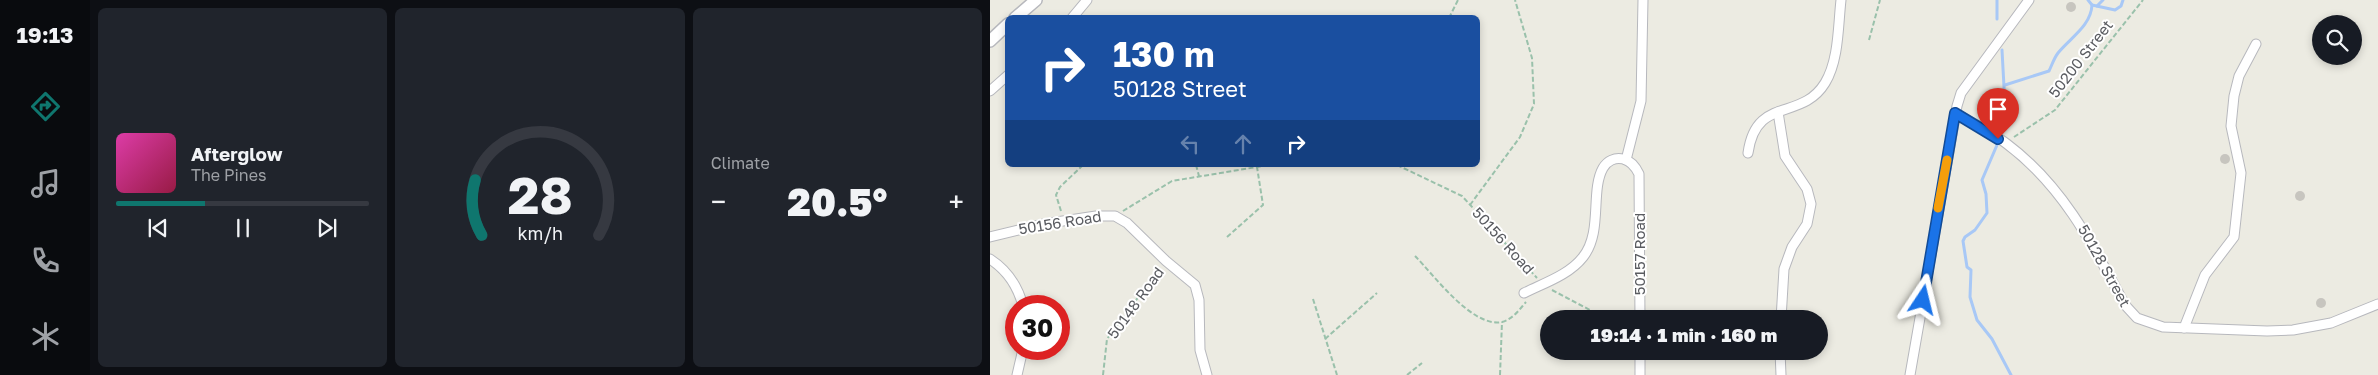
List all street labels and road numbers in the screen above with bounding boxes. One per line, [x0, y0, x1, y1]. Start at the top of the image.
street label: 50200 Street [2044, 16, 2116, 101]
street label: 50156 Road [1469, 203, 1538, 277]
street label: 50156 Road [1017, 207, 1103, 237]
street label: 50157 Road [1630, 213, 1648, 295]
street label: 50128 Street [2075, 221, 2135, 310]
street label: 50148 Road [1103, 263, 1167, 342]

